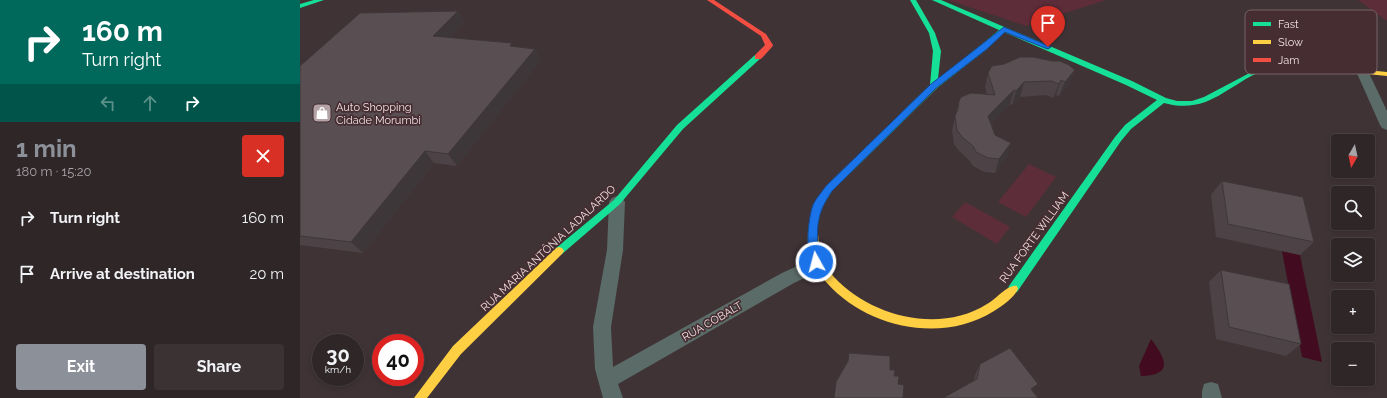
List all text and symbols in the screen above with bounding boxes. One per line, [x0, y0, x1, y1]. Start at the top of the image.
pin [1031, 6, 1065, 47]
legend [1245, 10, 1377, 74]
icon: arrive [1037, 12, 1059, 34]
text: 160 m [82, 15, 163, 48]
icon: right [16, 16, 68, 68]
text: Fast [1278, 18, 1299, 31]
text: Slow [1278, 36, 1303, 49]
text: Turn right [82, 49, 161, 70]
text: Jam [1278, 54, 1299, 67]
icon: left [97, 92, 119, 114]
icon: ahead [139, 92, 161, 114]
icon: right [181, 92, 203, 114]
place label: Auto Shopping Cidade Morumbi [336, 101, 421, 127]
shop icon: Auto Shopping Cidade Morumbi [311, 102, 333, 124]
text: 1 min [16, 134, 77, 163]
north arrow [1331, 134, 1375, 178]
map controls [1331, 134, 1375, 386]
button: close [242, 135, 284, 177]
text: 180 m · 15:20 [16, 164, 91, 179]
street label: RUA MARIA ANTÔNIA LADALARDO [478, 182, 618, 314]
button: search [1331, 186, 1375, 230]
street label: RUA FORTE WILLIAM [997, 189, 1072, 285]
icon: right [16, 207, 38, 229]
text: Turn right [50, 209, 120, 227]
text: 160 m [242, 209, 284, 227]
button: layers [1331, 238, 1375, 282]
position arrow [795, 241, 837, 283]
icon: arrive [16, 263, 38, 285]
text: Arrive at destination [50, 265, 195, 283]
text: 20 m [249, 265, 284, 283]
button: + [1331, 290, 1375, 334]
street label: RUA COBALT [680, 299, 745, 344]
speed limit sign: 40 [372, 334, 424, 386]
button: − [1331, 342, 1375, 386]
text: 30 [326, 343, 350, 367]
button: Exit [16, 344, 146, 390]
button: Share [154, 344, 284, 390]
text: km/h [325, 364, 351, 375]

